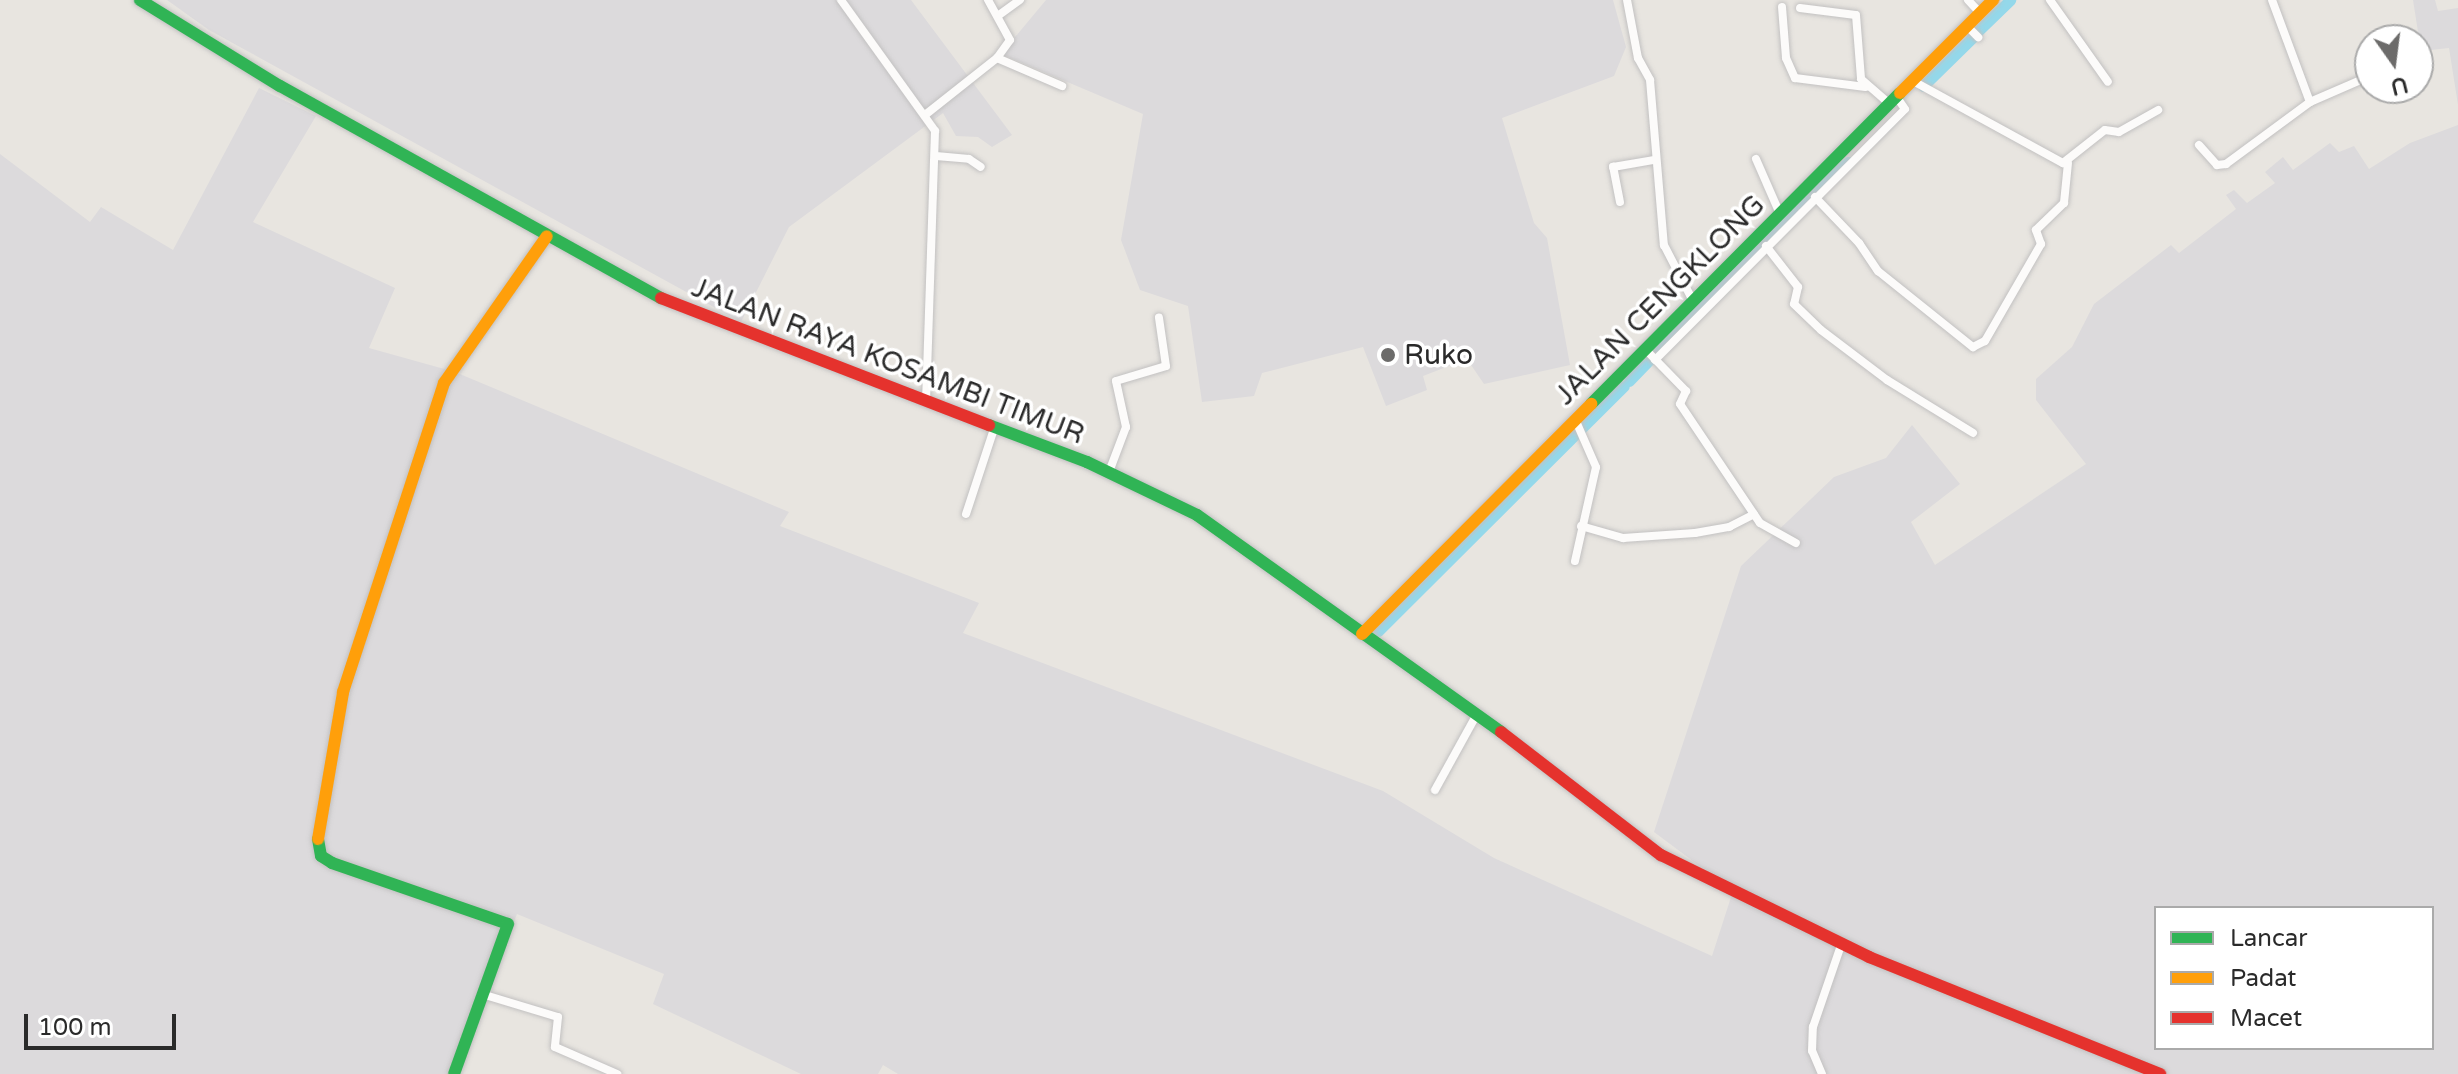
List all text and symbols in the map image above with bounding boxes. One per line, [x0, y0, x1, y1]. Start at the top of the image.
north arrow [2354, 24, 2434, 104]
text: U [2388, 71, 2411, 100]
street label: JALAN CENGKLONG [1548, 188, 1772, 412]
street label: JALAN RAYA KOSAMBI TIMUR [687, 271, 1089, 451]
place label: Ruko [1404, 338, 1473, 372]
marker: Ruko [1379, 346, 1397, 364]
legend [2154, 906, 2434, 1050]
text: Lancar [2230, 924, 2307, 953]
text: Padat [2230, 964, 2297, 993]
scale bar [28, 998, 180, 1048]
text: Macet [2230, 1004, 2302, 1033]
text: 100 m [38, 1013, 112, 1042]

